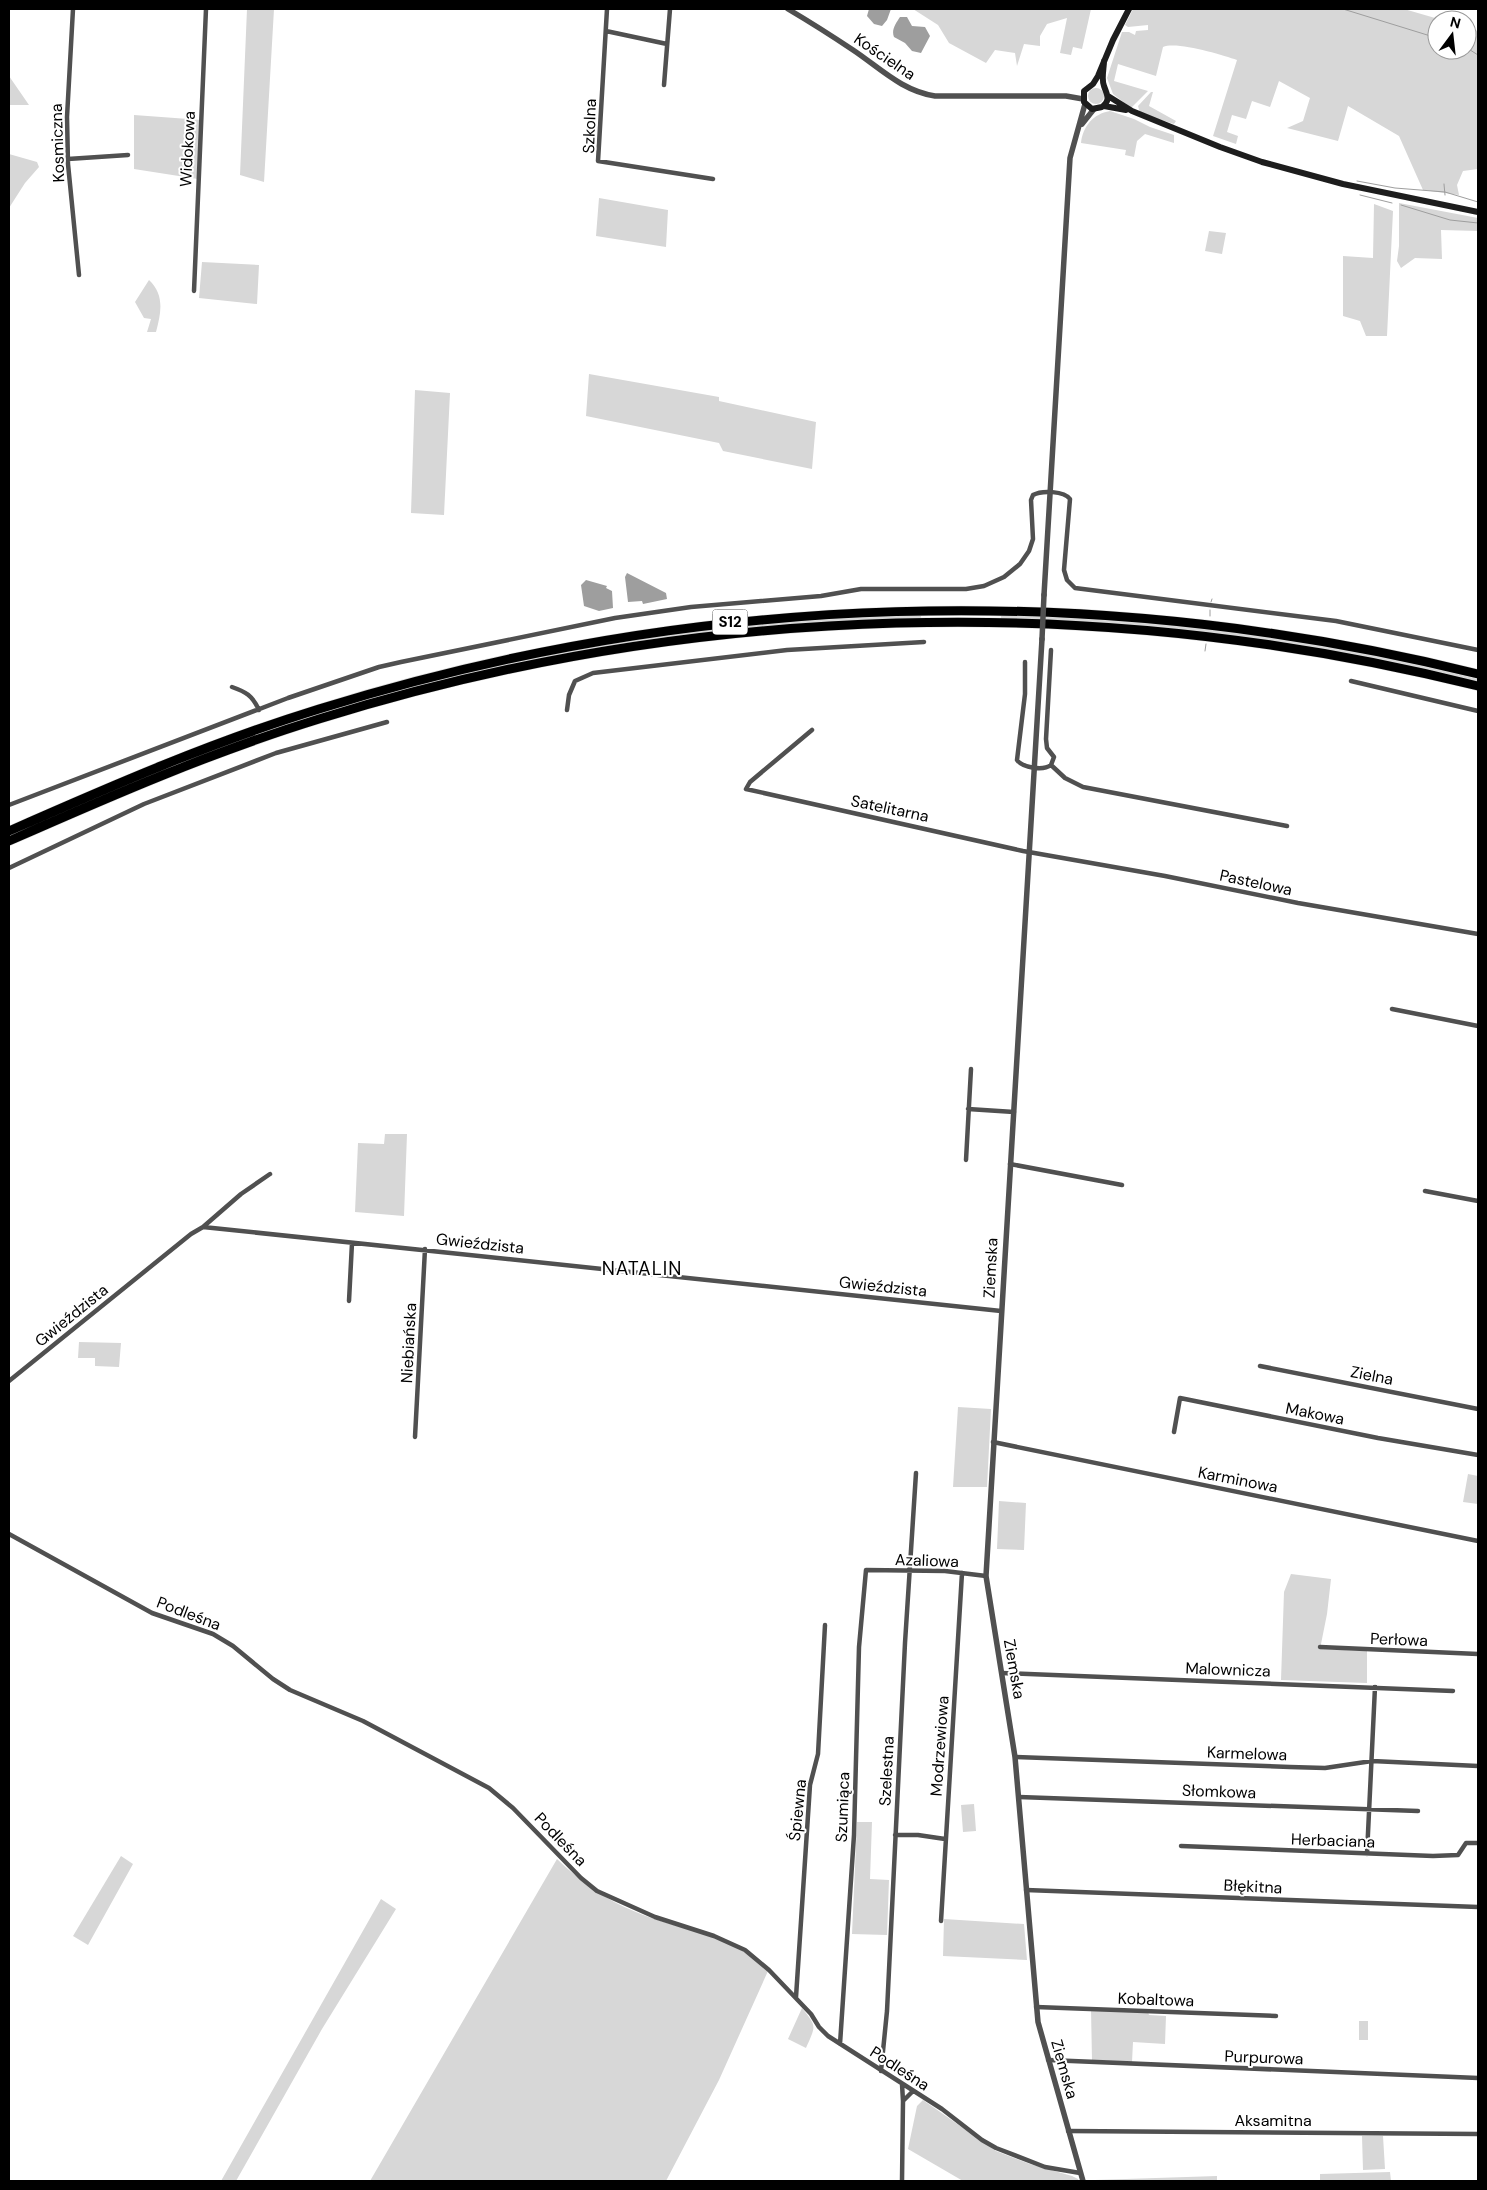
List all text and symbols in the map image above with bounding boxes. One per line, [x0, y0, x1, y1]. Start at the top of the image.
north arrow [1427, 10, 1477, 60]
text: N [1448, 12, 1463, 32]
street label: Kościelna [850, 28, 920, 85]
street label: Szkolna [578, 98, 601, 154]
street label: Kosmiczna [46, 103, 69, 183]
street label: Widokowa [175, 110, 200, 188]
road number: S12 [712, 610, 748, 634]
street label: Satelitarna [849, 790, 931, 827]
street label: Pastelowa [1218, 865, 1294, 900]
street label: Gwieździsta [435, 1228, 525, 1259]
street label: Ziemska [978, 1237, 1003, 1299]
district label: NATALIN [602, 1256, 682, 1281]
street label: Gwieździsta [838, 1271, 928, 1302]
street label: Gwieździsta [30, 1279, 112, 1351]
street label: Niebiańska [396, 1302, 421, 1384]
street label: Zielna [1349, 1361, 1395, 1390]
street label: Makowa [1284, 1398, 1346, 1429]
street label: Karminowa [1196, 1461, 1280, 1497]
street label: Azaliowa [895, 1549, 959, 1572]
street label: Podleśna [154, 1592, 224, 1635]
street label: Perłowa [1370, 1628, 1428, 1651]
street label: Ziemska [999, 1637, 1030, 1701]
street label: Malownicza [1185, 1658, 1271, 1681]
street label: Modrzewiowa [926, 1695, 953, 1797]
street label: Szelestna [874, 1735, 899, 1807]
street label: Karmelowa [1206, 1742, 1287, 1765]
street label: Szumiąca [831, 1771, 854, 1843]
street label: Śpiewna [784, 1778, 811, 1842]
street label: Słomkowa [1181, 1780, 1256, 1803]
street label: Podleśna [530, 1808, 591, 1871]
street label: Herbaciana [1291, 1829, 1375, 1852]
street label: Błękitna [1223, 1874, 1283, 1899]
street label: Kobaltowa [1117, 1988, 1195, 2011]
street label: Ziemska [1046, 2037, 1083, 2101]
street label: Podleśna [866, 2041, 934, 2095]
street label: Purpurowa [1224, 2046, 1304, 2069]
street label: Aksamitna [1234, 2110, 1312, 2131]

